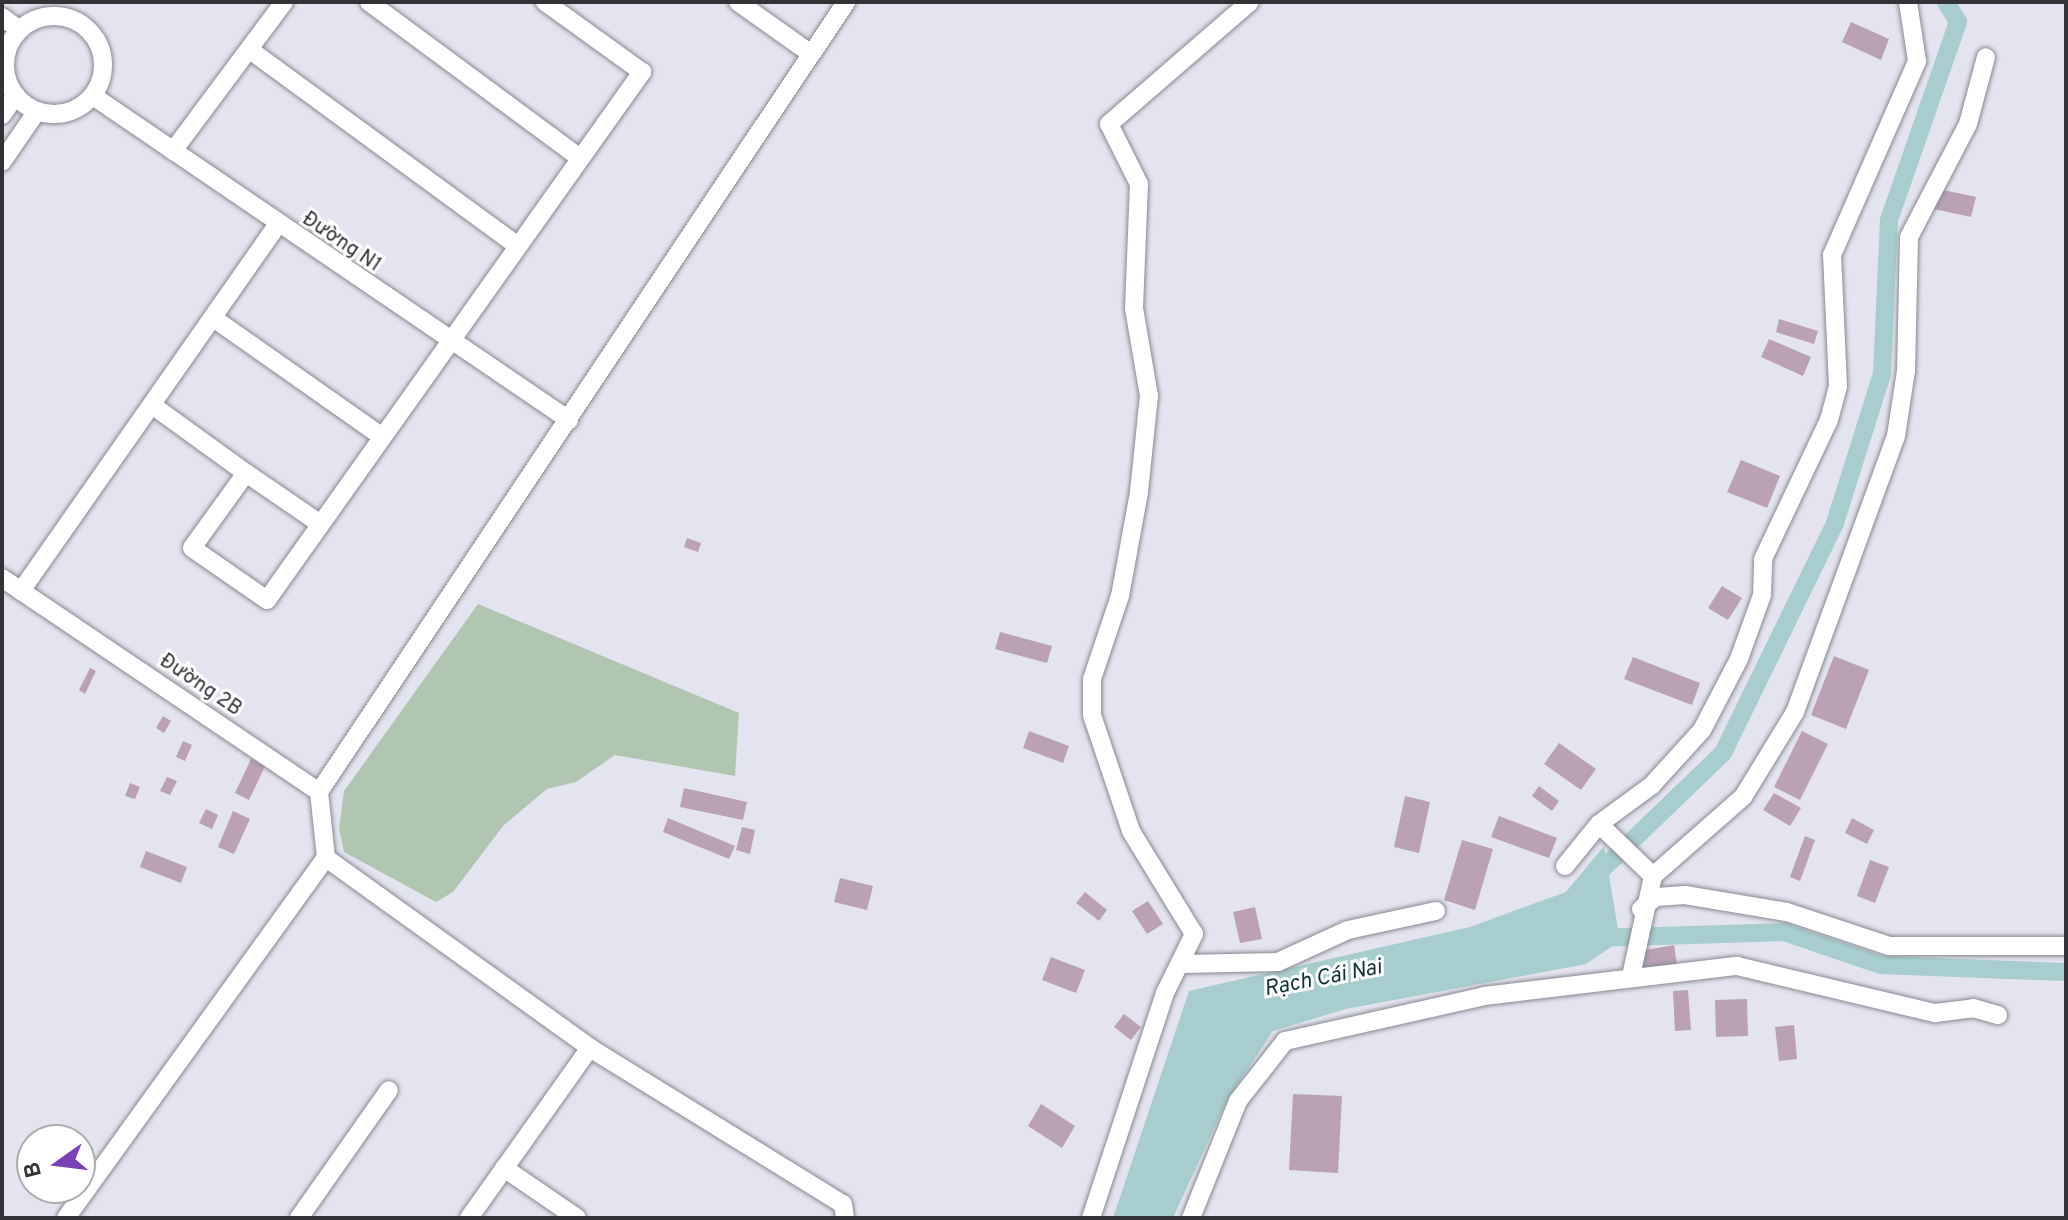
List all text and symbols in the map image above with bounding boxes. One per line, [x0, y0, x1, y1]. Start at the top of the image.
street label: Đường N1 [297, 208, 385, 278]
street label: Đường 2B [154, 650, 246, 722]
water label: Rạch Cái Nai [1262, 955, 1384, 1003]
north arrow [16, 1124, 96, 1204]
text: B [19, 1159, 49, 1180]

